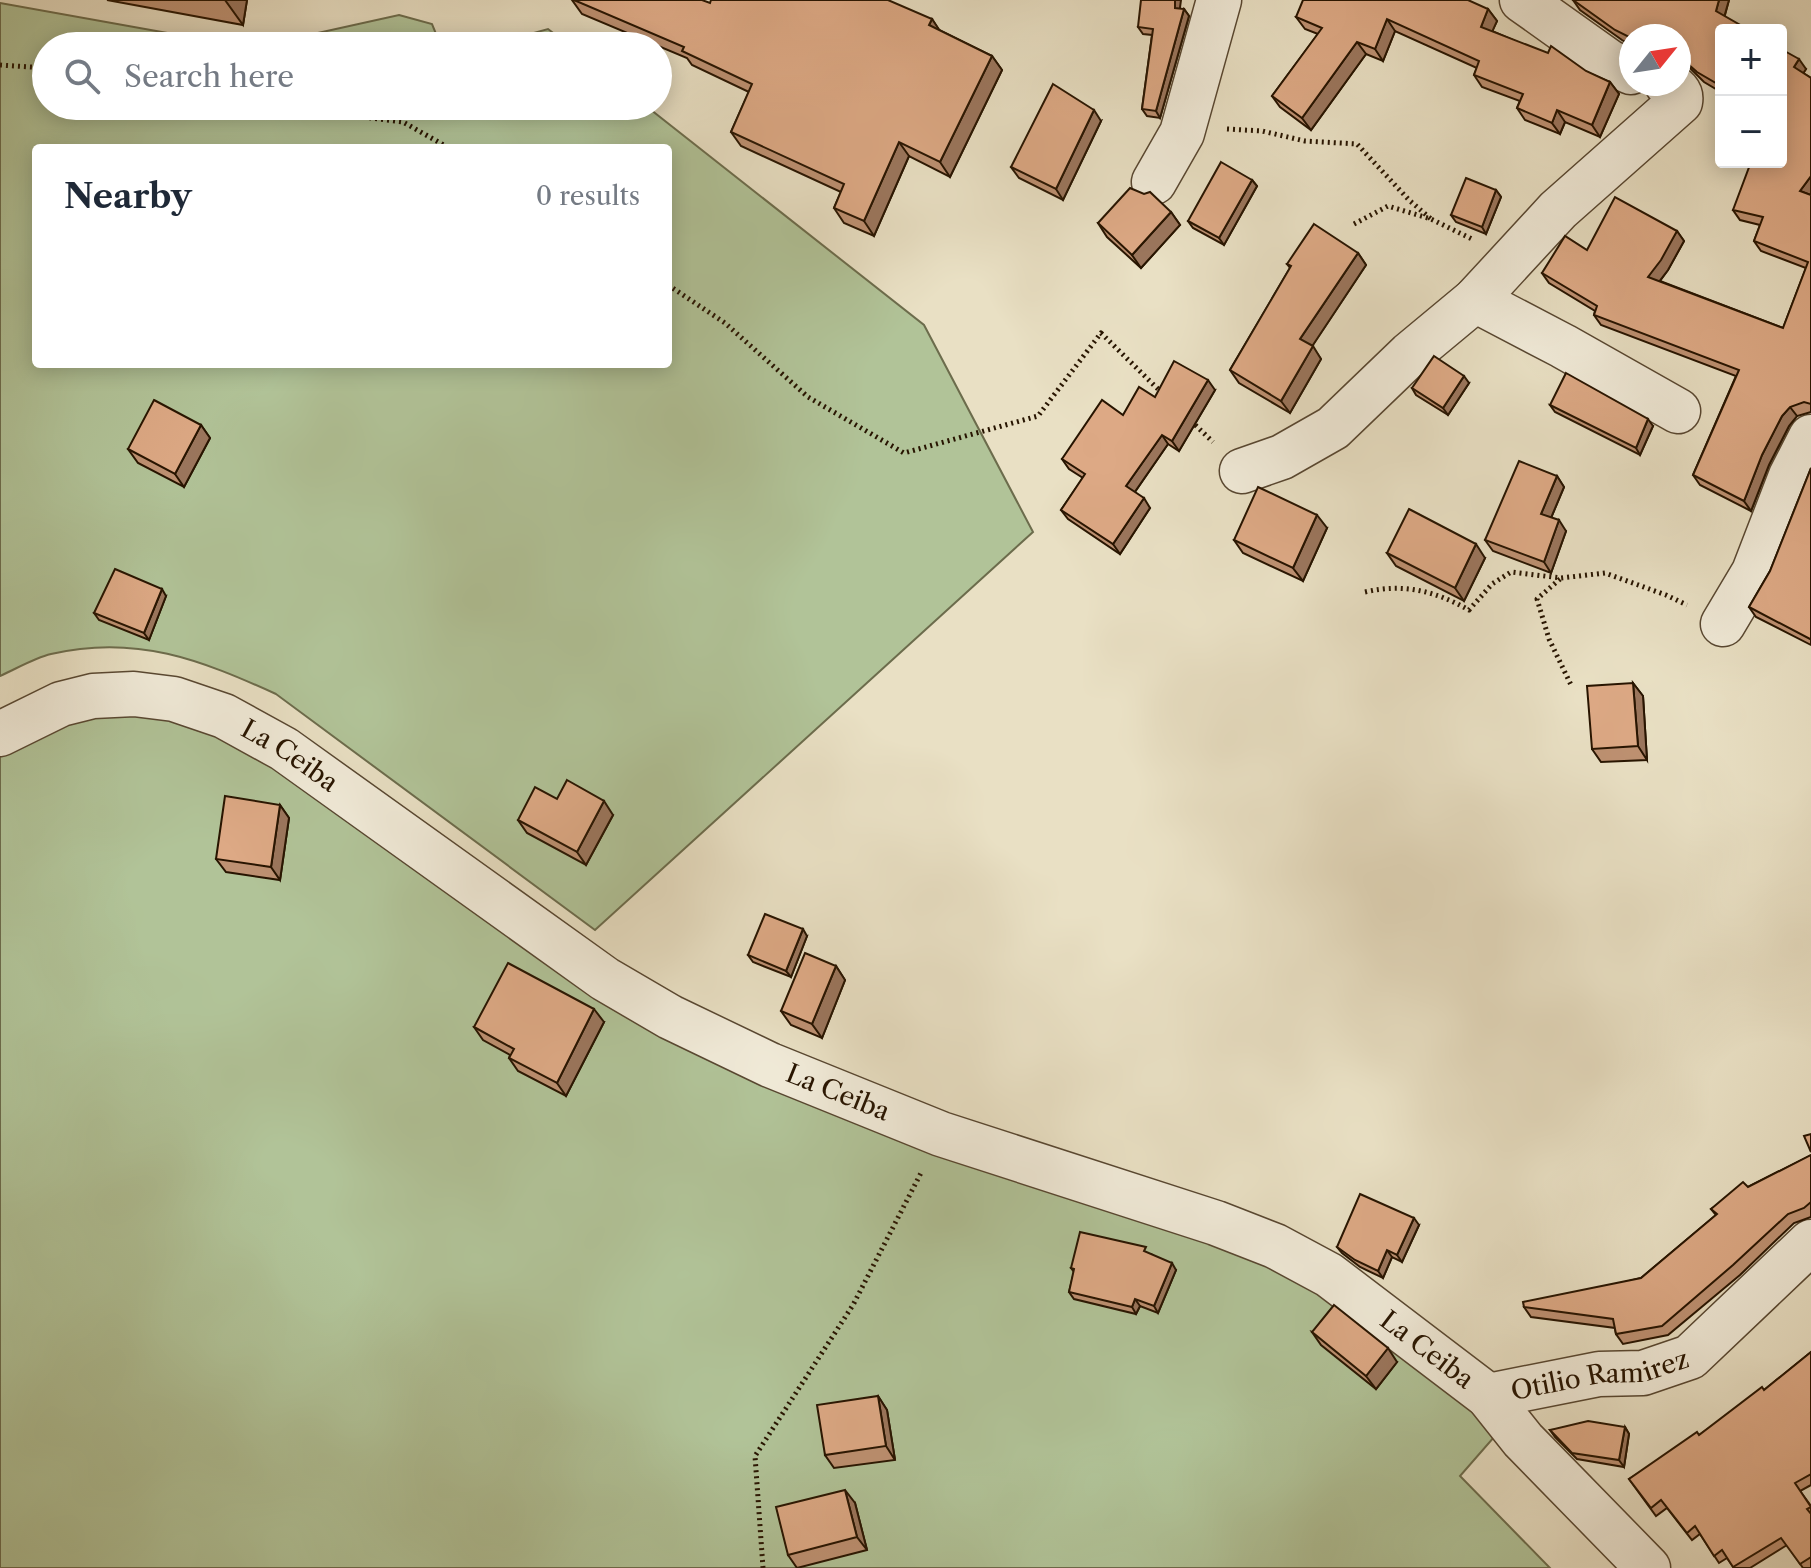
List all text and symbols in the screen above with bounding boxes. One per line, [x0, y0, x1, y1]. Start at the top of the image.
north arrow [1619, 24, 1691, 96]
map controls [1715, 24, 1787, 168]
button: + [1715, 24, 1787, 96]
search box [32, 32, 672, 120]
icon: search [60, 54, 104, 98]
text: Search here [124, 58, 294, 95]
button: − [1715, 96, 1787, 168]
text: Nearby [64, 175, 192, 217]
text: 0 results [536, 180, 640, 212]
street label: La Ceiba [236, 713, 345, 799]
street label: La Ceiba [781, 1057, 895, 1128]
street label: La Ceiba [1374, 1304, 1480, 1396]
street label: Otilio Ramirez [1508, 1343, 1693, 1407]

